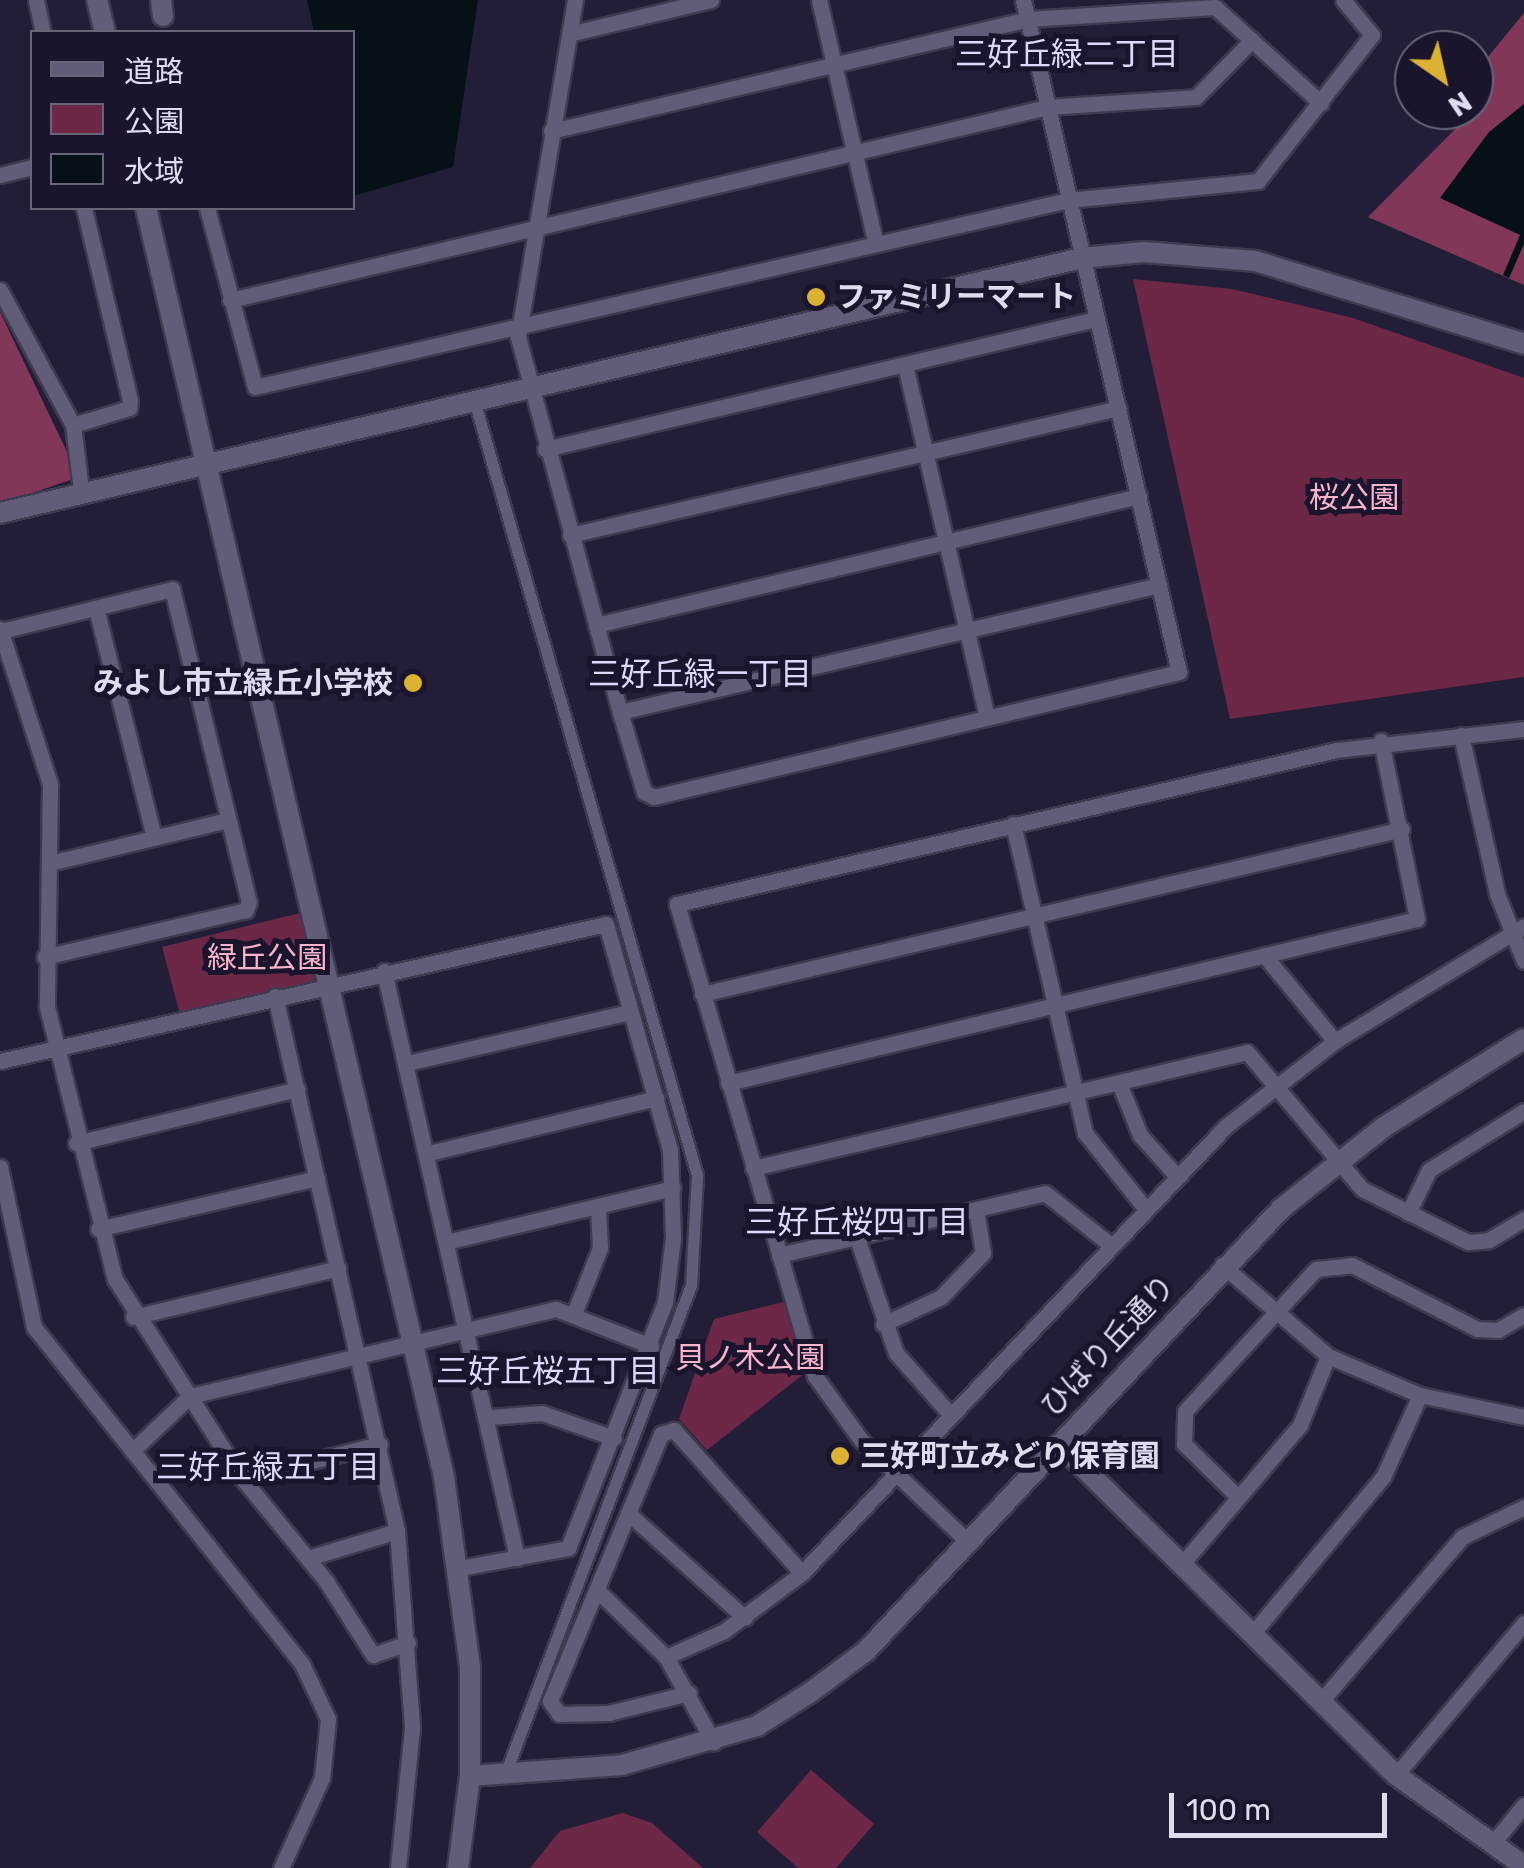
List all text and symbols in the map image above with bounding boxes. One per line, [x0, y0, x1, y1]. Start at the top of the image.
legend [30, 30, 355, 210]
north arrow [1394, 30, 1494, 130]
district label: 三好丘緑二丁目 [955, 35, 1179, 73]
text: 道路 [124, 54, 184, 90]
text: N [1442, 84, 1478, 123]
text: 公園 [124, 104, 184, 140]
text: 水域 [124, 154, 184, 190]
place label: ファミリーマート [836, 279, 1076, 315]
marker: ファミリーマート [805, 286, 827, 308]
park label: 桜公園 [1309, 480, 1399, 516]
district label: 三好丘緑一丁目 [588, 655, 812, 693]
place label: みよし市立緑丘小学校 [93, 665, 393, 701]
marker: みよし市立緑丘小学校 [402, 672, 424, 694]
park label: 緑丘公園 [207, 940, 327, 976]
district label: 三好丘桜四丁目 [745, 1203, 969, 1241]
street label: ひばり丘通り [1033, 1268, 1183, 1424]
park label: 貝ノ木公園 [675, 1340, 825, 1376]
district label: 三好丘桜五丁目 [436, 1352, 660, 1390]
place label: 三好町立みどり保育園 [860, 1438, 1160, 1474]
marker: 三好町立みどり保育園 [829, 1445, 851, 1467]
district label: 三好丘緑五丁目 [156, 1448, 380, 1486]
scale bar [1174, 1773, 1392, 1835]
text: 100 m [1186, 1792, 1271, 1828]

